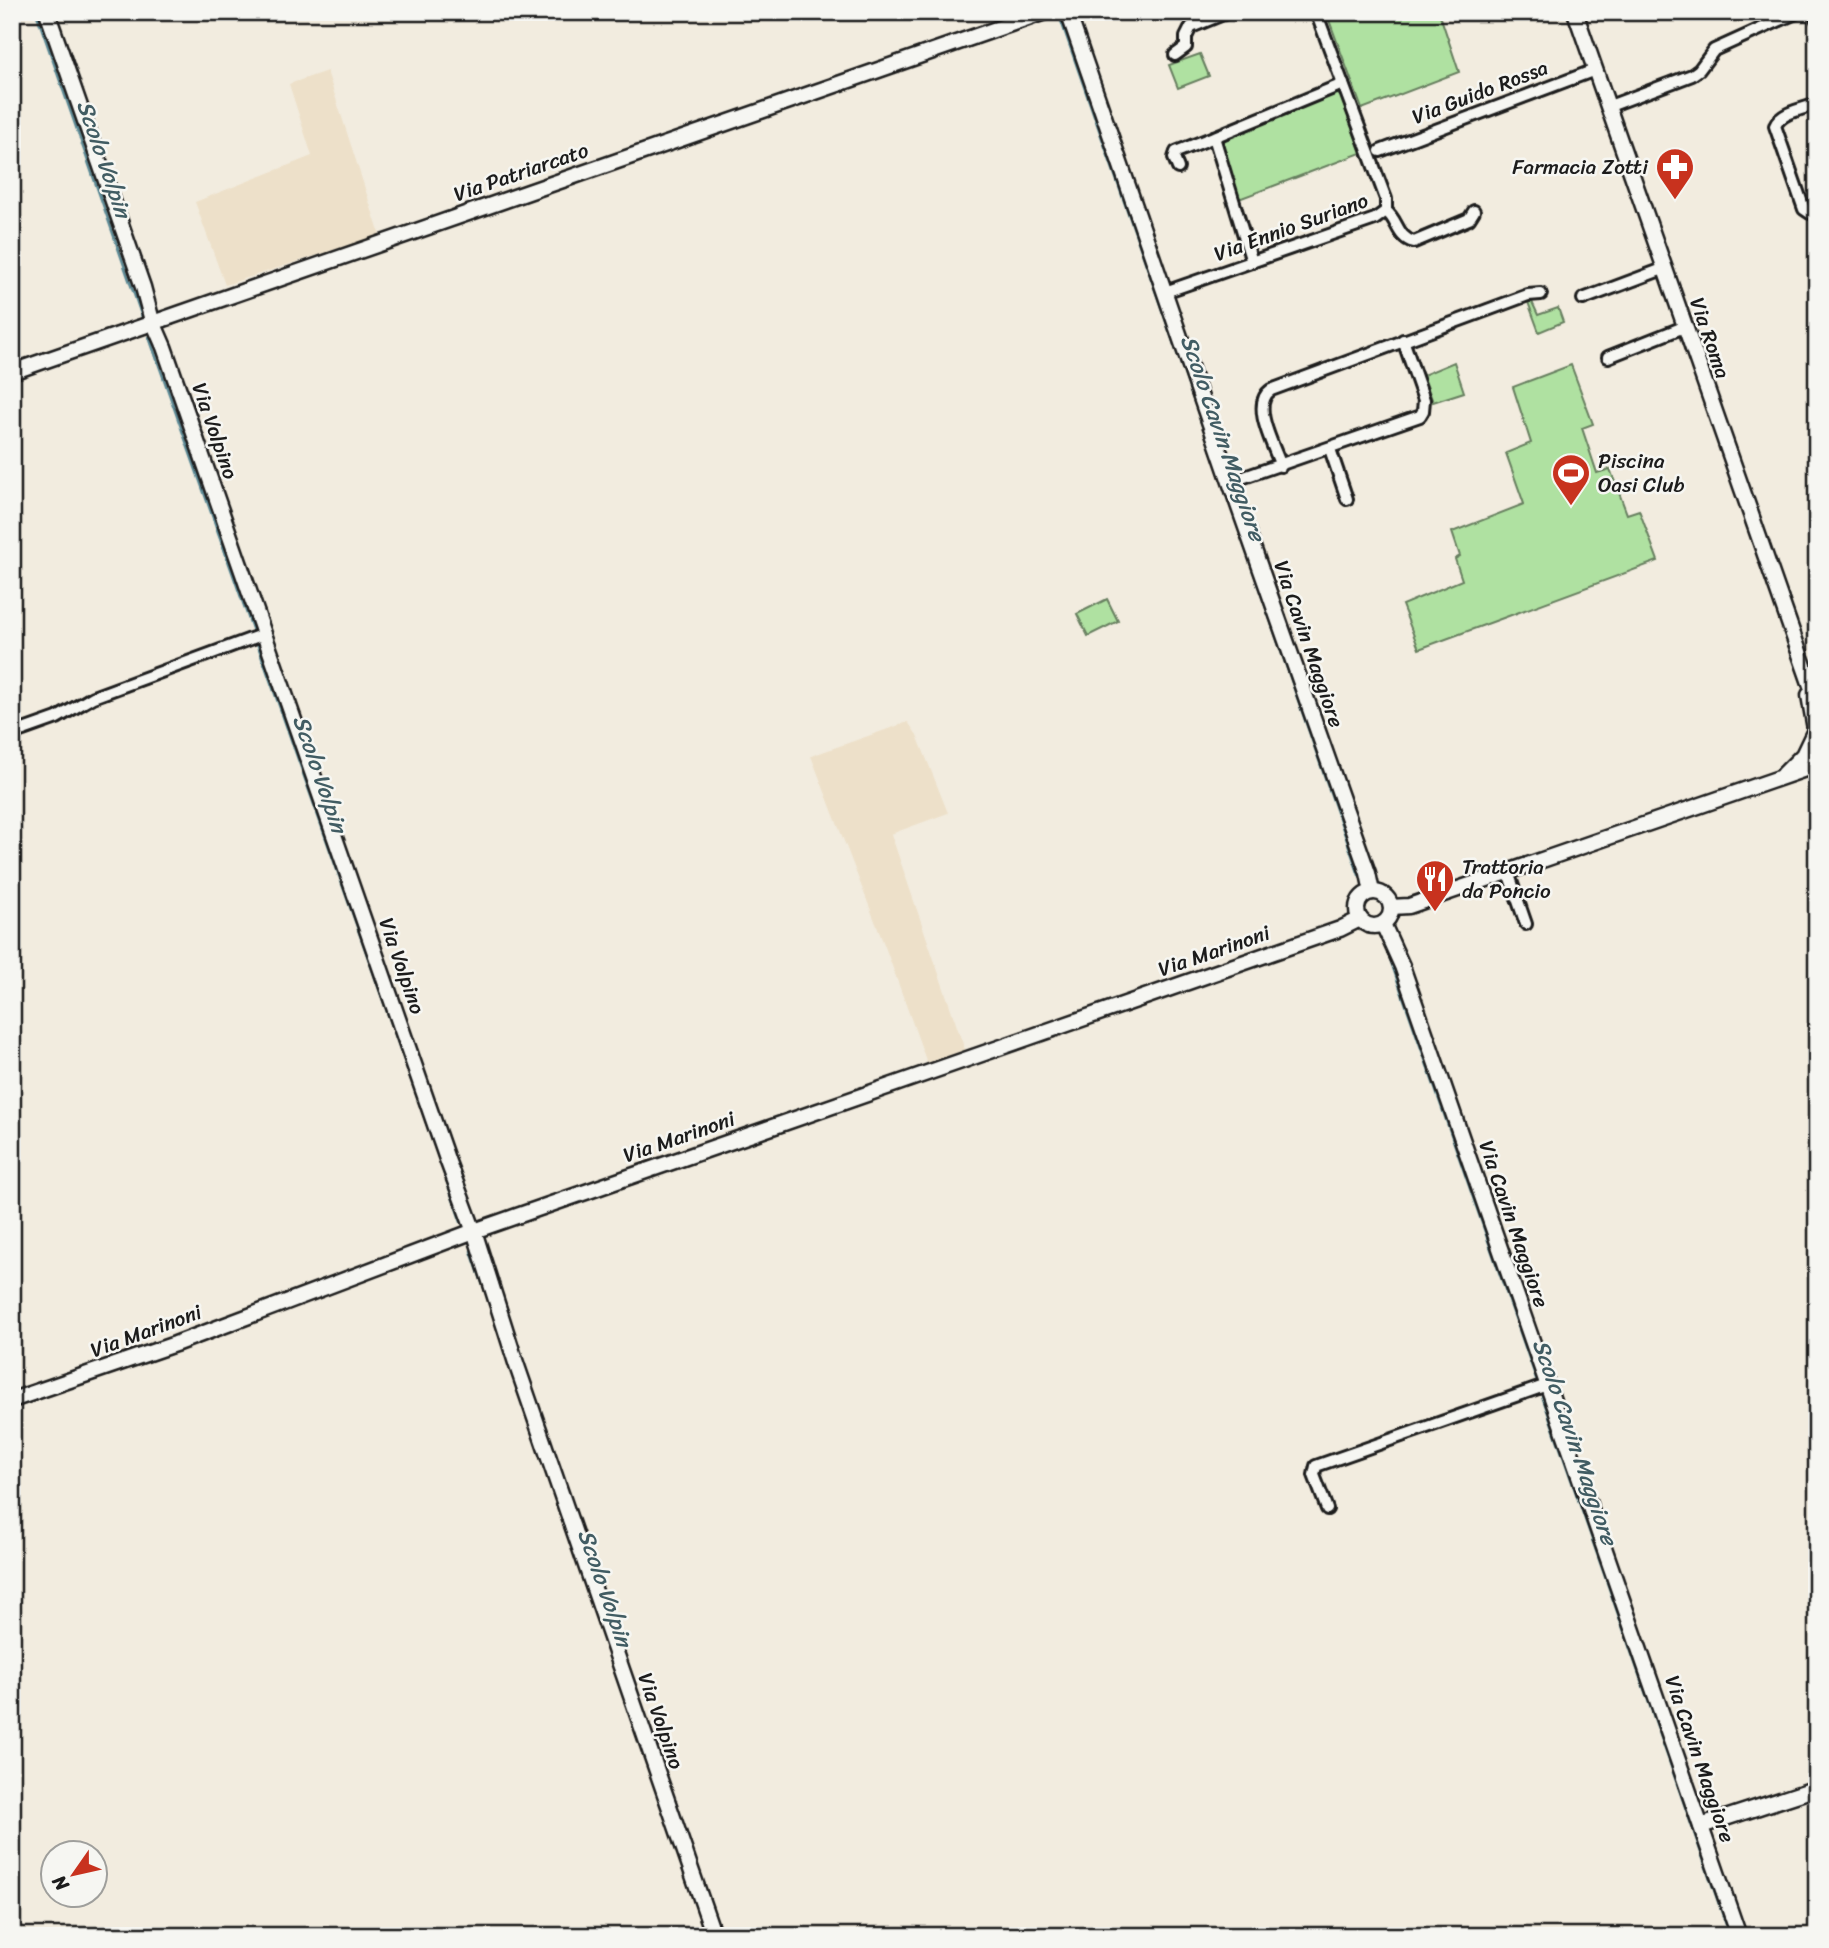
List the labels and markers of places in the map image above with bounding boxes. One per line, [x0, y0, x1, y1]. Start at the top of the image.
pharmacy icon: Farmacia Zotti [1654, 146, 1696, 201]
place label: Farmacia Zotti [1512, 148, 1649, 186]
place label: Piscina Oasi Club [1598, 442, 1685, 504]
sports icon: Piscina Oasi Club [1550, 452, 1592, 507]
place label: Trattoria da Poncio [1462, 848, 1551, 910]
restaurant icon: Trattoria da Poncio [1414, 858, 1456, 913]

